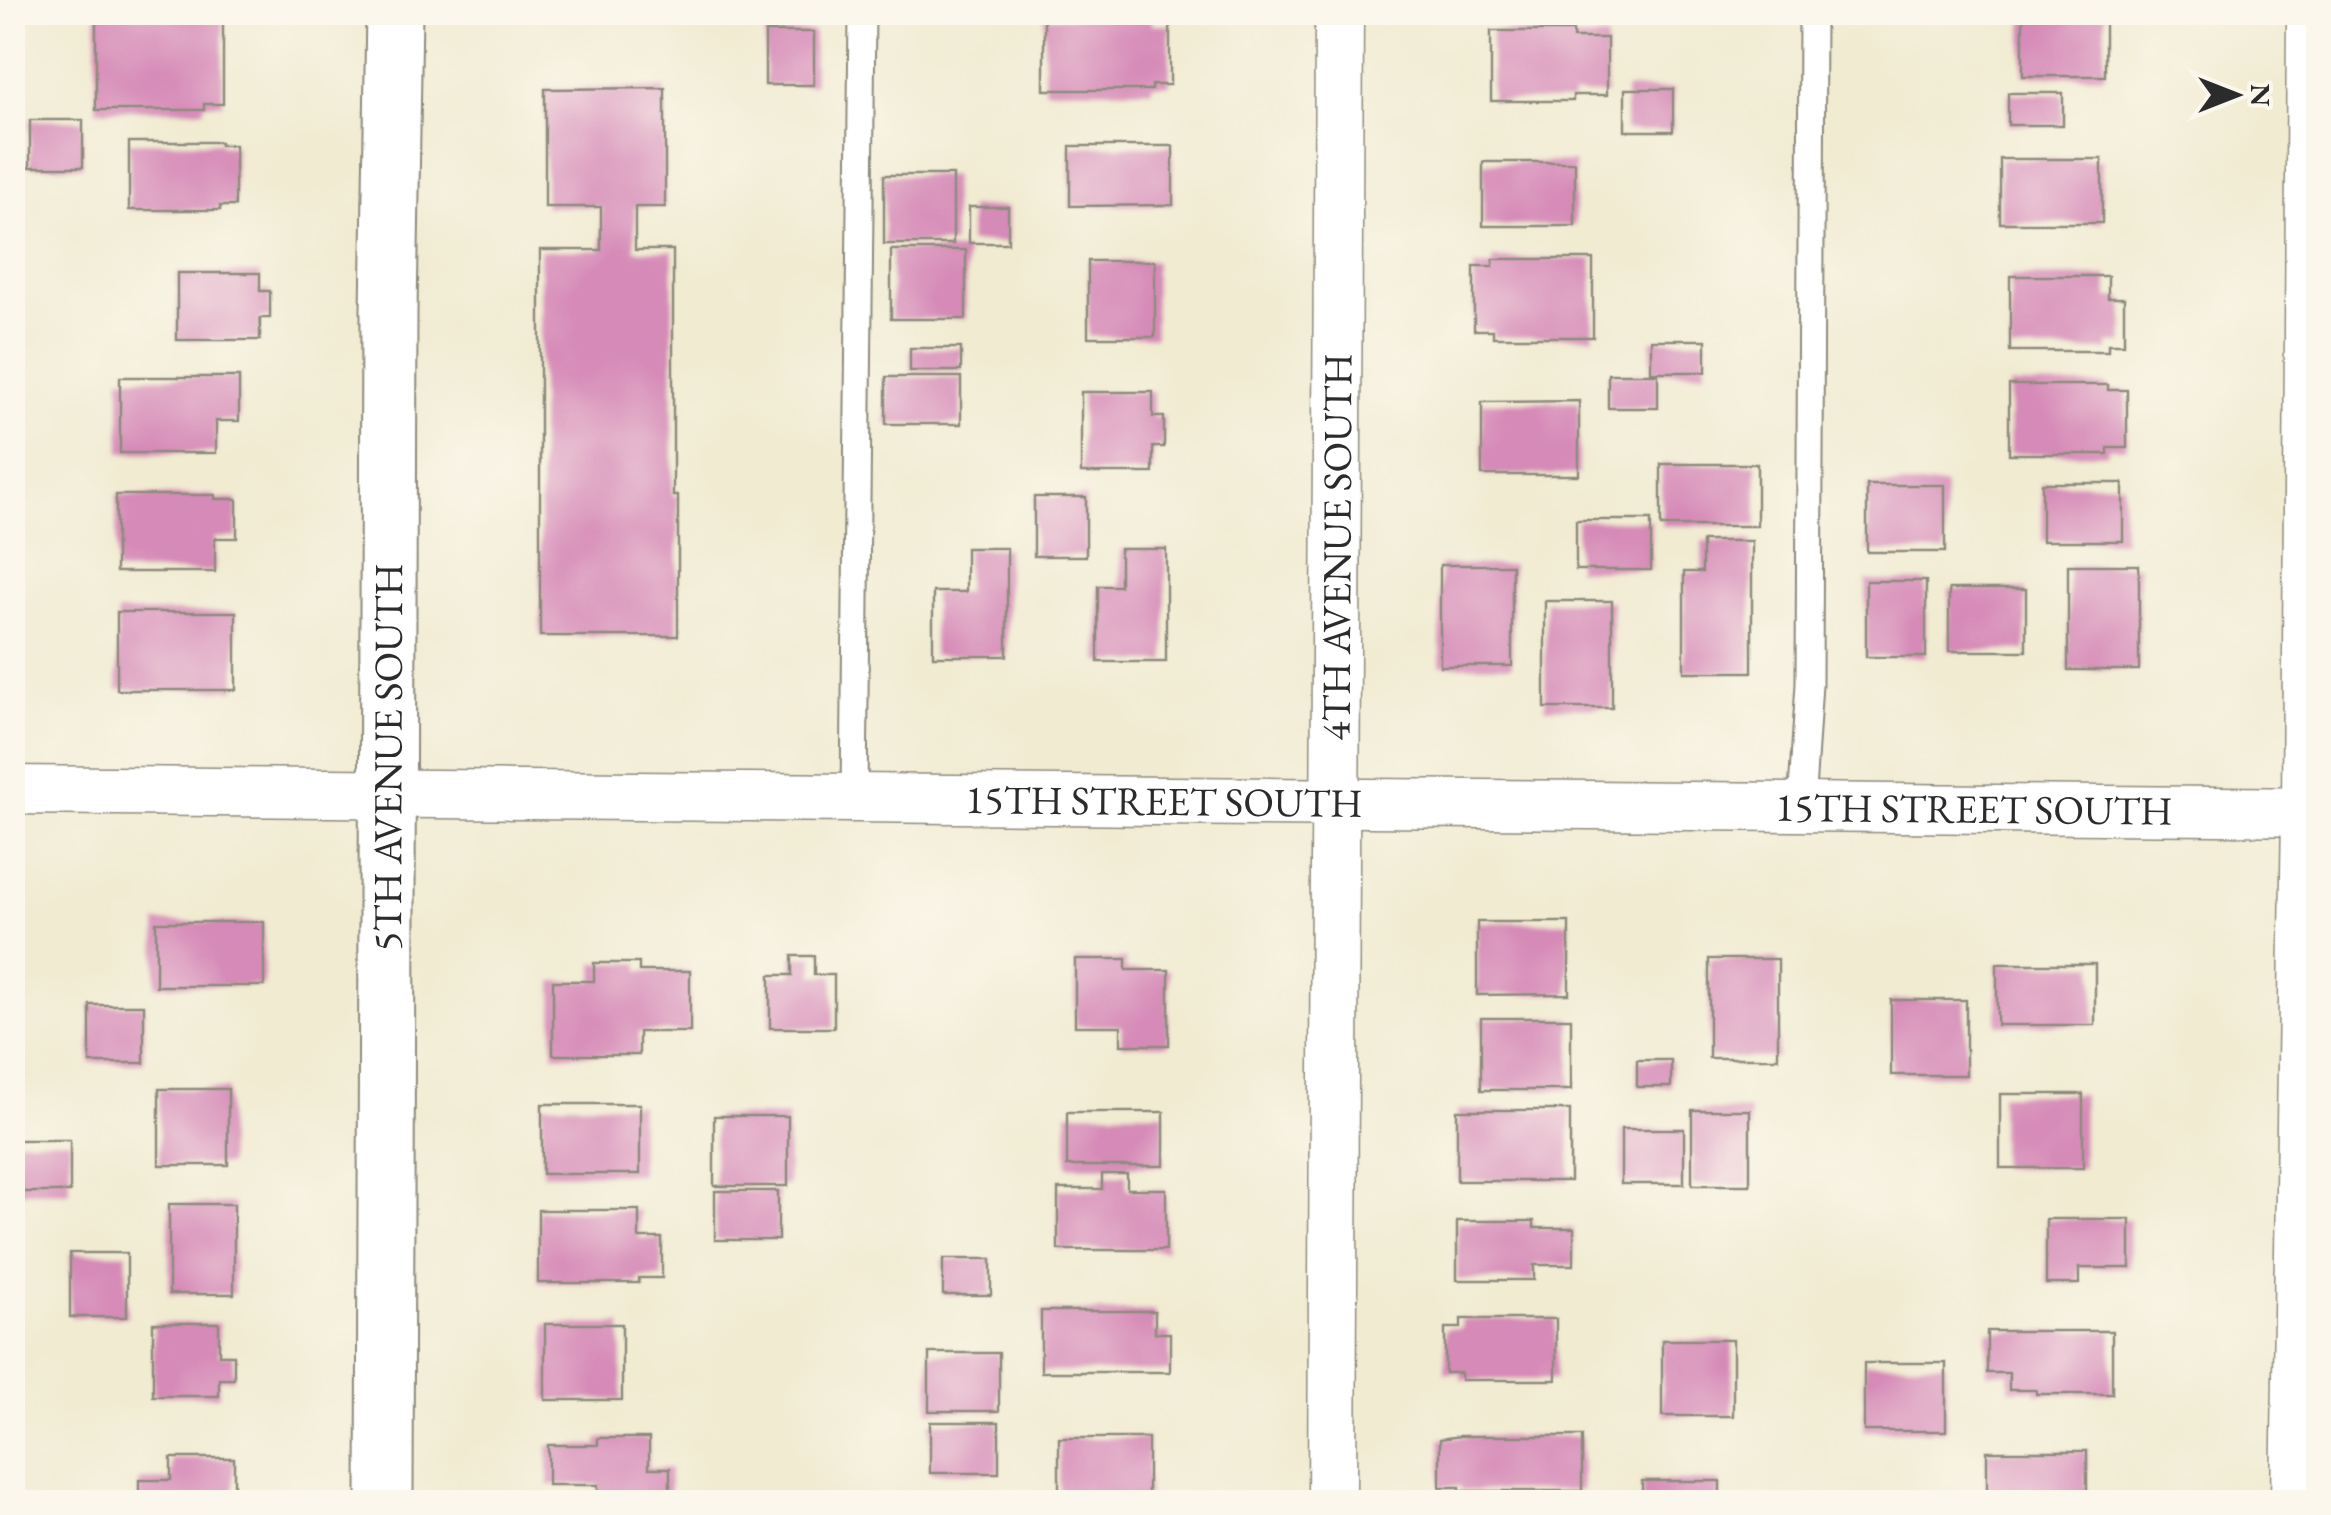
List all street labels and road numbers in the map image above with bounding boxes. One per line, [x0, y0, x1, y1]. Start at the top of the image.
street label: 4TH AVENUE SOUTH [1310, 353, 1363, 741]
street label: 5TH AVENUE SOUTH [361, 563, 414, 951]
street label: 15TH STREET SOUTH [965, 773, 1363, 829]
street label: 15TH STREET SOUTH [1775, 781, 2173, 837]

